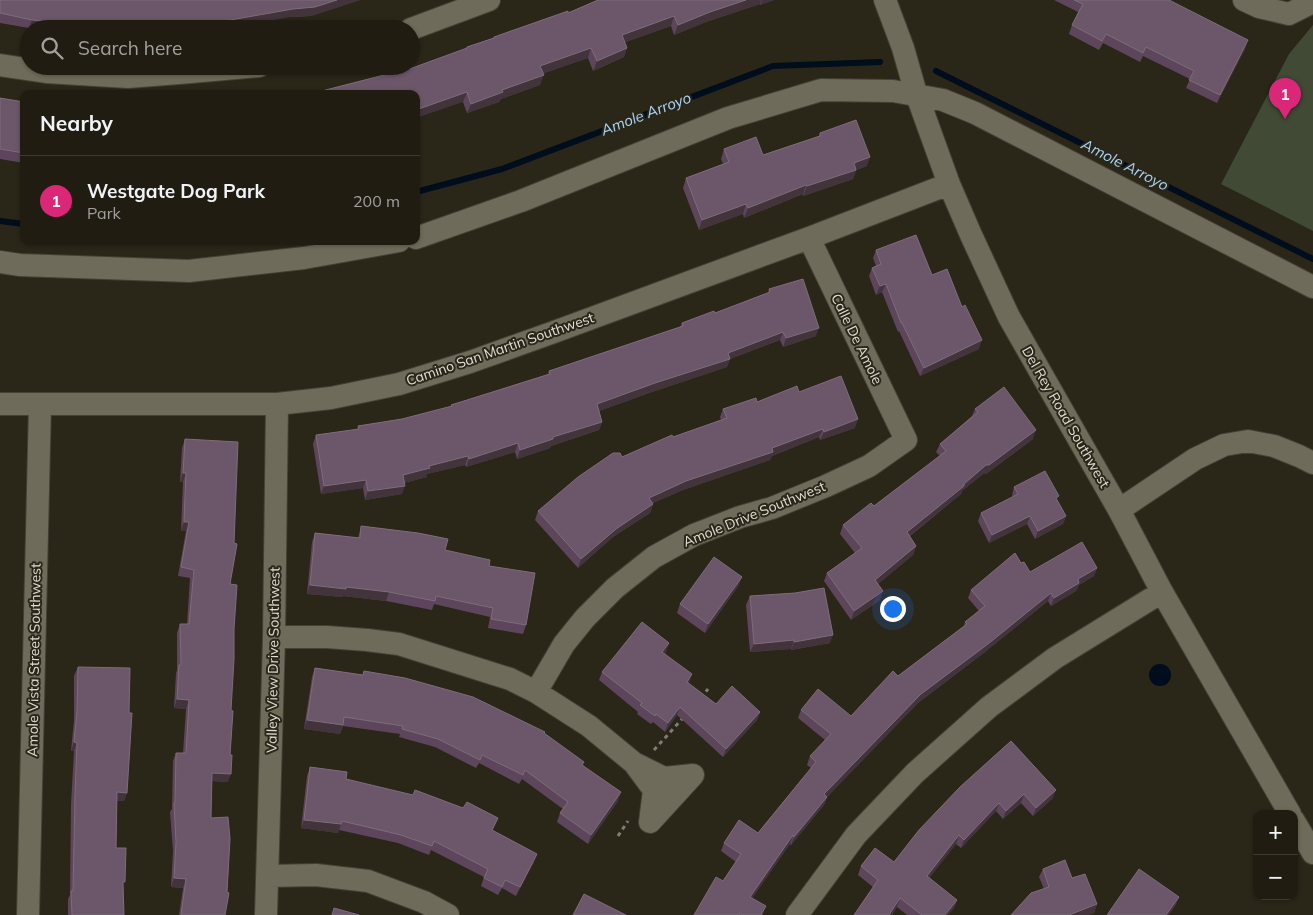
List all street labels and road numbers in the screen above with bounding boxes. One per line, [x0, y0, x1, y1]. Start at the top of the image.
street label: Calle De Amole [827, 291, 887, 387]
street label: Camino San Martin Southwest [404, 308, 596, 390]
street label: Del Rey Road Southwest [1018, 343, 1114, 491]
street label: Amole Drive Southwest [680, 477, 828, 551]
street label: Amole Vista Street Southwest [23, 563, 45, 757]
street label: Valley View Drive Southwest [262, 567, 284, 753]

